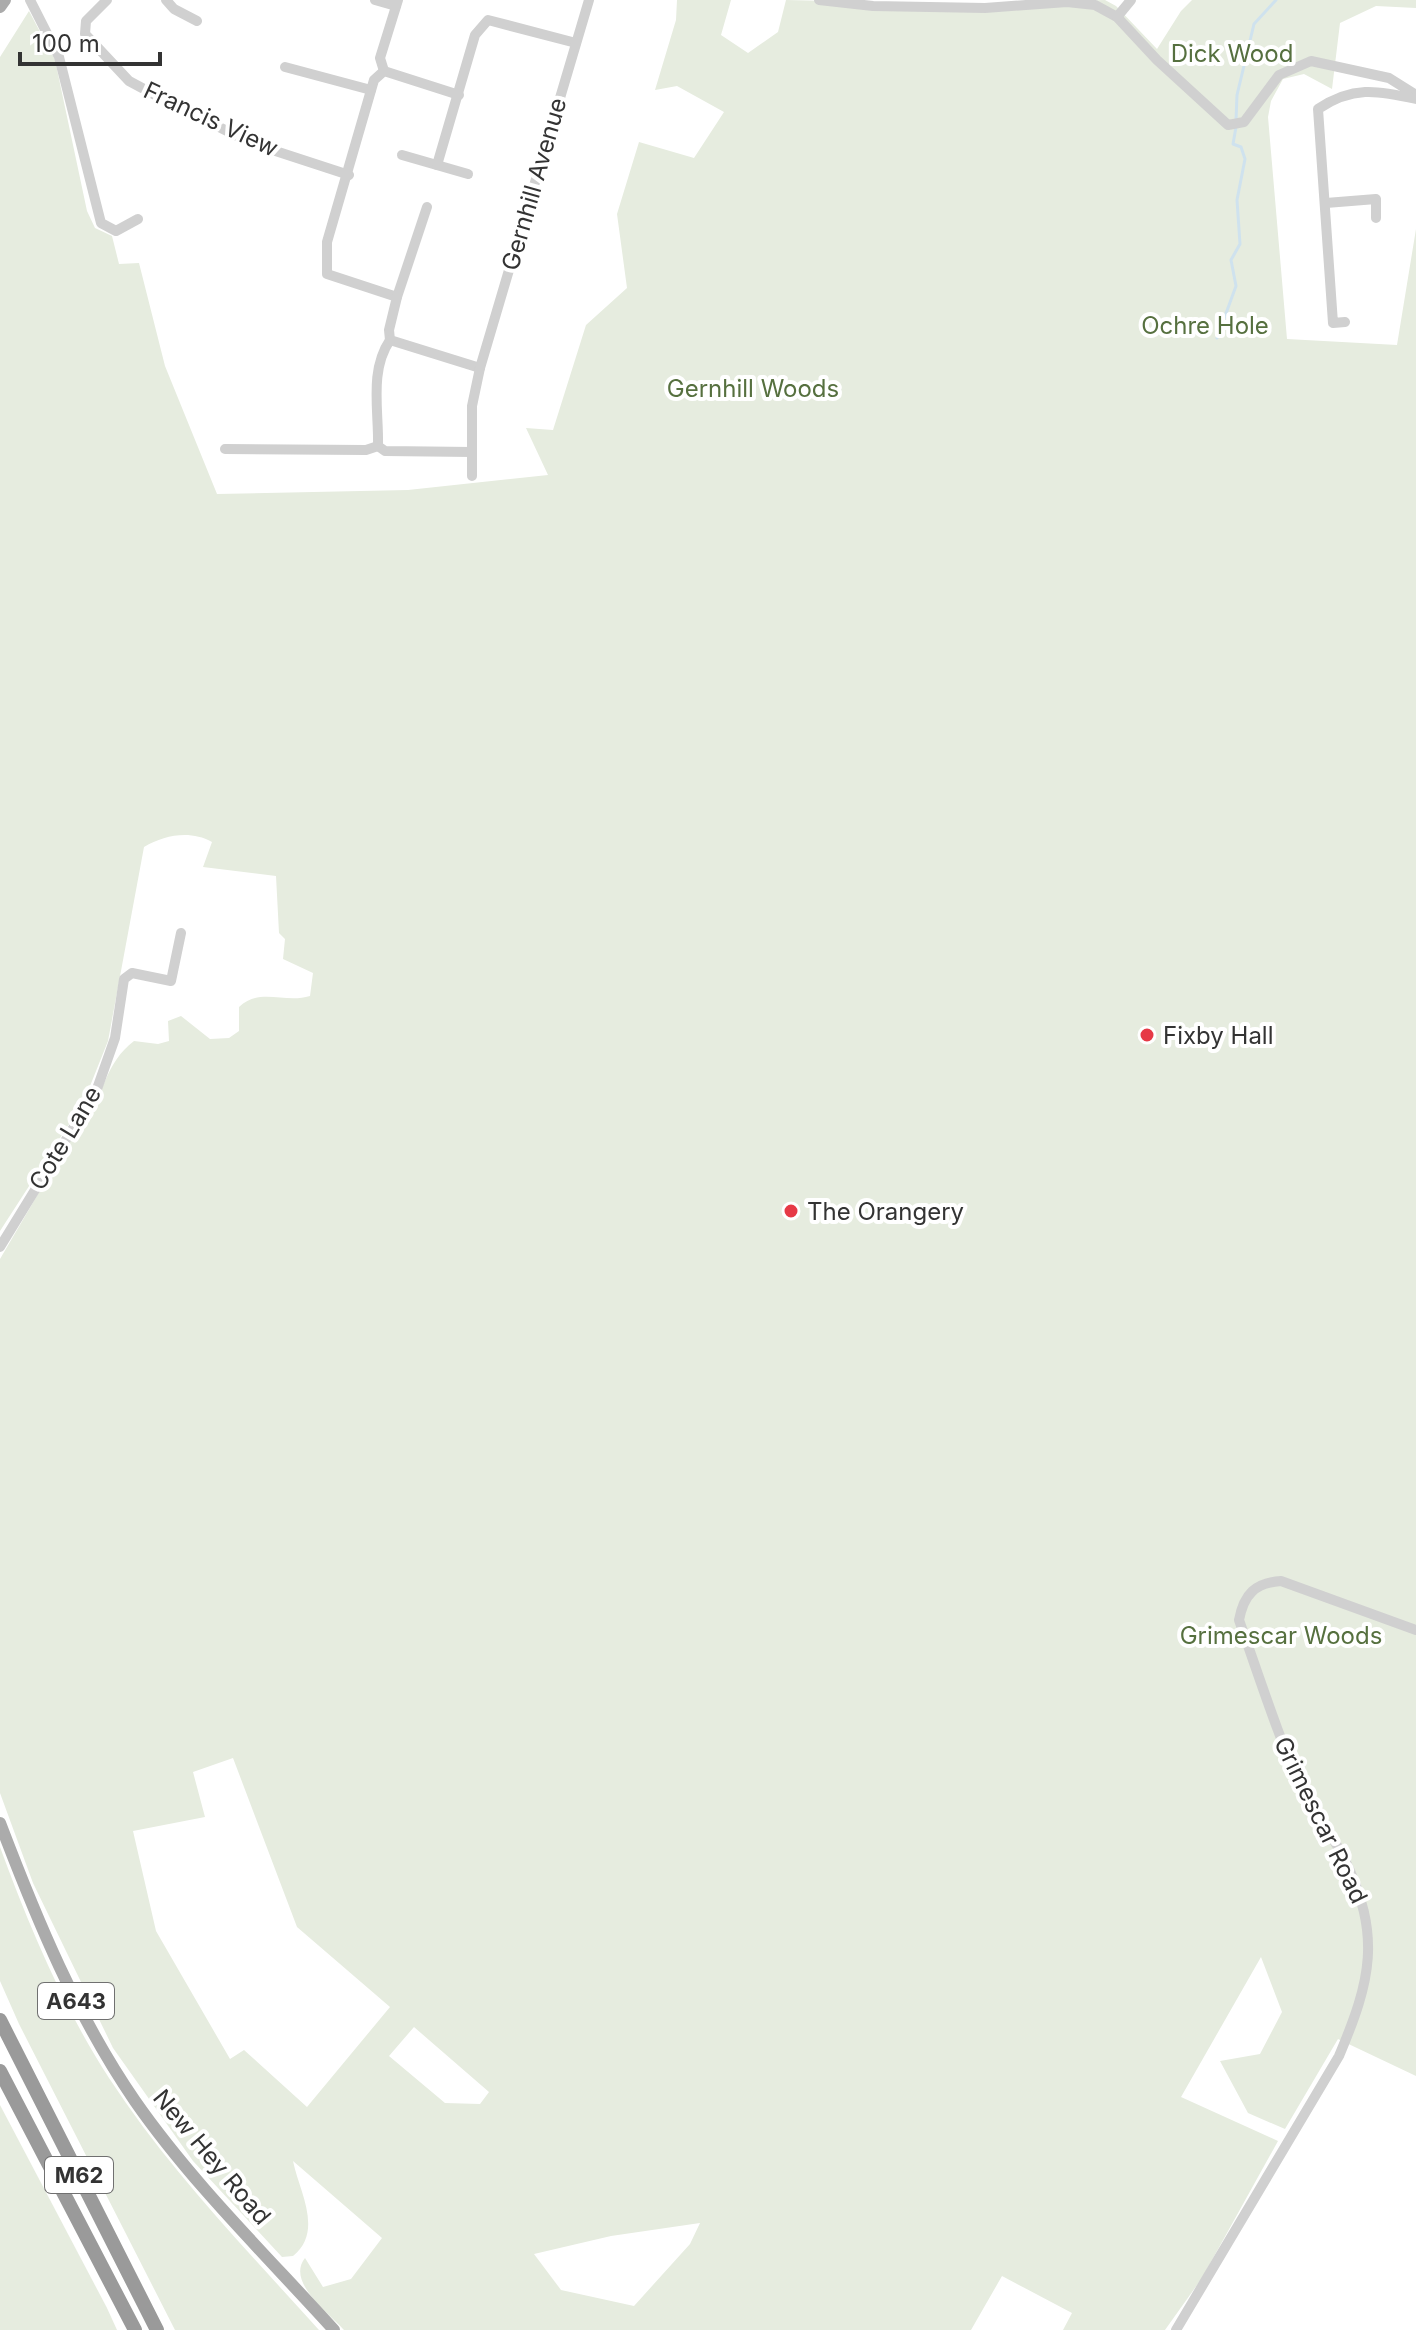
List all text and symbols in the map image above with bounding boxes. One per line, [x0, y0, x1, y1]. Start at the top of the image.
scale bar [20, 16, 160, 66]
text: 100 m [32, 29, 100, 58]
park label: Dick Wood [1171, 39, 1293, 68]
street label: Francis View [139, 75, 283, 163]
street label: Gernhill Avenue [496, 94, 572, 274]
park label: Ochre Hole [1141, 311, 1269, 340]
park label: Gernhill Woods [667, 374, 839, 403]
place label: Fixby Hall [1163, 1021, 1273, 1050]
marker: Fixby Hall [1138, 1026, 1156, 1044]
street label: Cote Lane [23, 1081, 107, 1195]
place label: The Orangery [807, 1197, 964, 1226]
marker: The Orangery [782, 1202, 800, 1220]
park label: Grimescar Woods [1180, 1621, 1382, 1650]
street label: Grimescar Road [1268, 1732, 1374, 1908]
road number: A643 [38, 1983, 114, 2019]
street label: New Hey Road [147, 2084, 277, 2230]
road number: M62 [45, 2157, 113, 2193]

